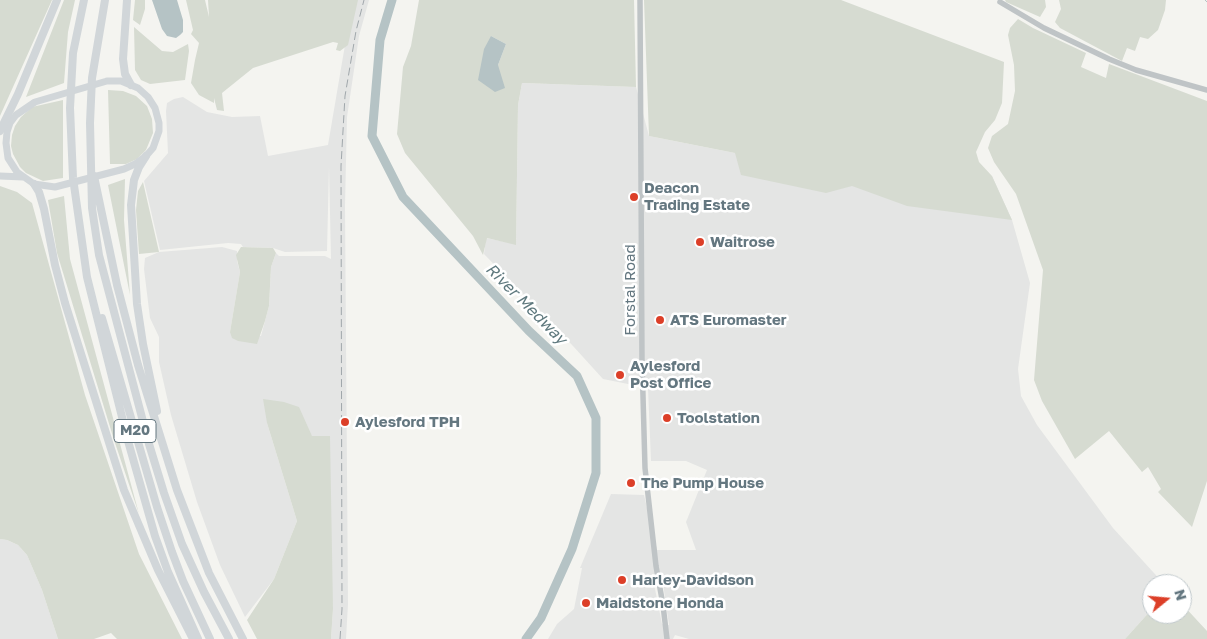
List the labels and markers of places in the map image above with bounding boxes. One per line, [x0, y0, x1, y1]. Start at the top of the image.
place label: Deacon Trading Estate [644, 179, 750, 214]
marker: Deacon Trading Estate [628, 191, 640, 203]
place label: Waitrose [710, 233, 775, 251]
marker: Waitrose [694, 236, 706, 248]
place label: ATS Euromaster [670, 311, 787, 329]
marker: ATS Euromaster [654, 314, 666, 326]
place label: Aylesford Post Office [630, 357, 711, 392]
marker: Aylesford Post Office [614, 369, 626, 381]
place label: Toolstation [677, 409, 760, 427]
marker: Toolstation [661, 412, 673, 424]
place label: Aylesford TPH [355, 413, 460, 431]
marker: Aylesford TPH [339, 416, 351, 428]
place label: The Pump House [641, 474, 764, 492]
marker: The Pump House [625, 477, 637, 489]
place label: Harley-Davidson [632, 571, 754, 589]
marker: Harley-Davidson [616, 574, 628, 586]
place label: Maidstone Honda [596, 594, 724, 612]
marker: Maidstone Honda [580, 597, 592, 609]

